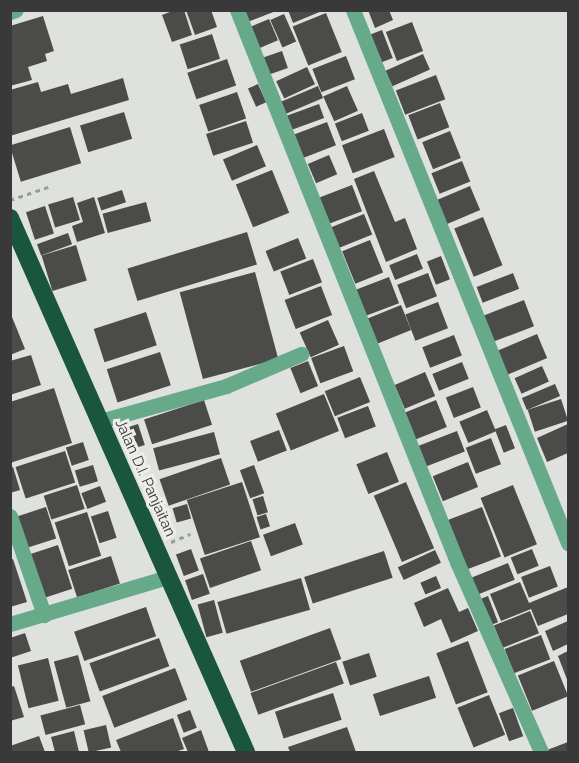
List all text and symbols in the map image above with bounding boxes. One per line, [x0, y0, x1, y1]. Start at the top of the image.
street label: Jalan D.I. Panjaitan [111, 416, 179, 540]

